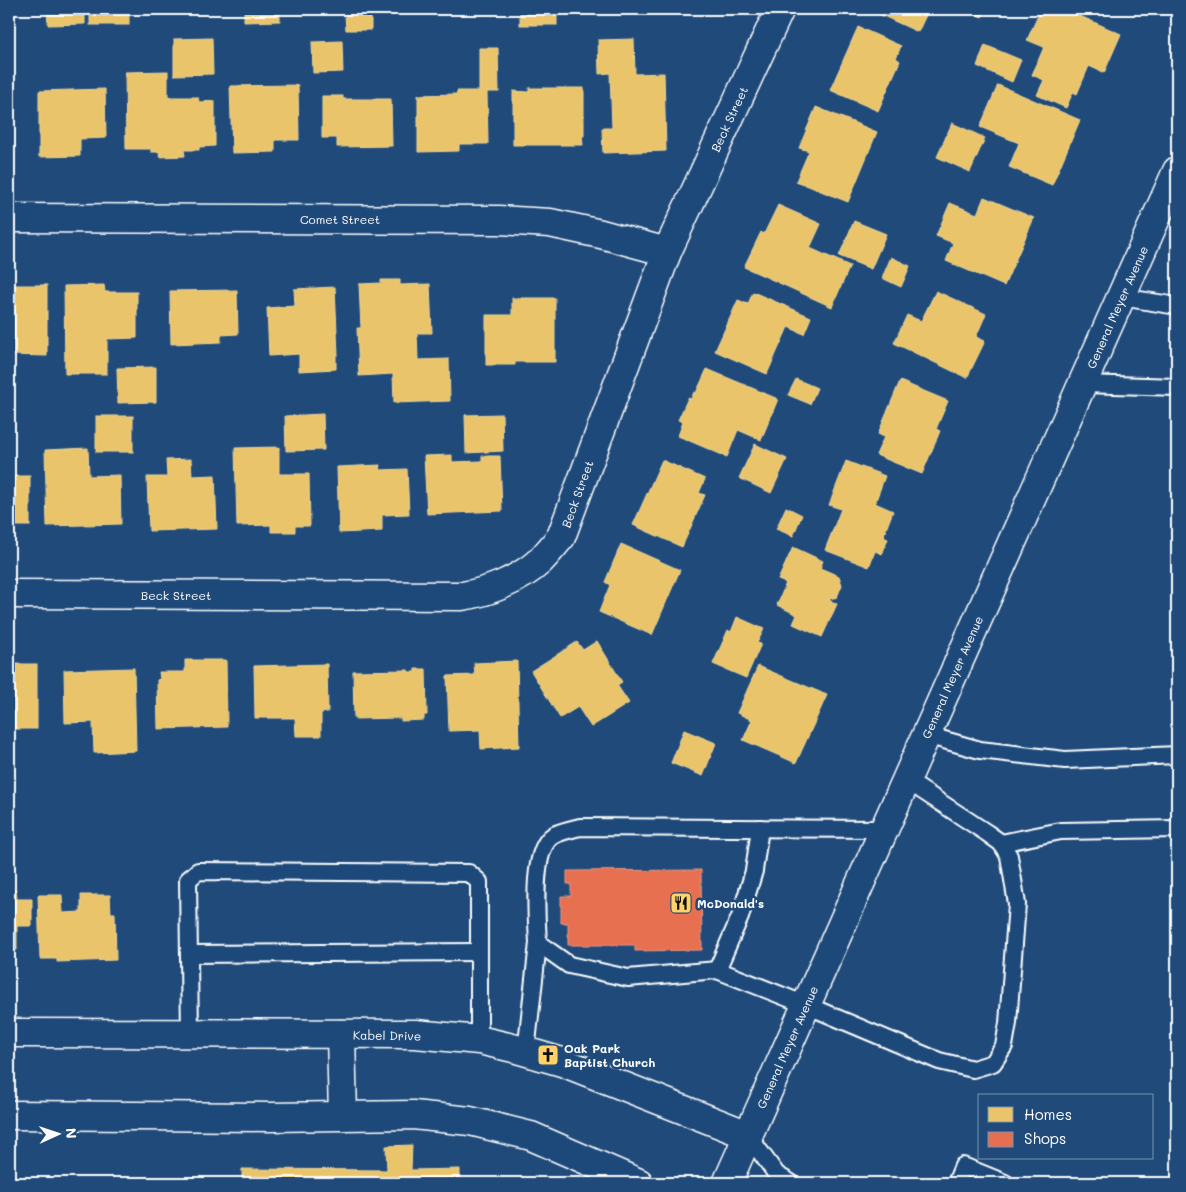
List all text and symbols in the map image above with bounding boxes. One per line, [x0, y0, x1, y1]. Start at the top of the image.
street label: Beck Street [707, 84, 751, 154]
street label: Comet Street [300, 211, 380, 227]
street label: General Meyer Avenue [1083, 243, 1151, 371]
street label: Beck Street [557, 458, 597, 530]
street label: Beck Street [141, 587, 211, 603]
street label: General Meyer Avenue [918, 613, 986, 741]
restaurant icon: McDonald's [669, 891, 693, 915]
place label: McDonald's [697, 895, 764, 911]
street label: General Meyer Avenue [753, 983, 821, 1111]
street label: Kabel Drive [353, 1026, 421, 1044]
place label: Oak Park Baptist Church [564, 1040, 655, 1070]
church icon: Oak Park Baptist Church [536, 1043, 560, 1067]
legend [978, 1094, 1154, 1160]
text: Homes [1024, 1104, 1072, 1124]
north arrow [32, 1110, 82, 1160]
text: N [62, 1127, 81, 1139]
text: Shops [1024, 1128, 1066, 1148]

